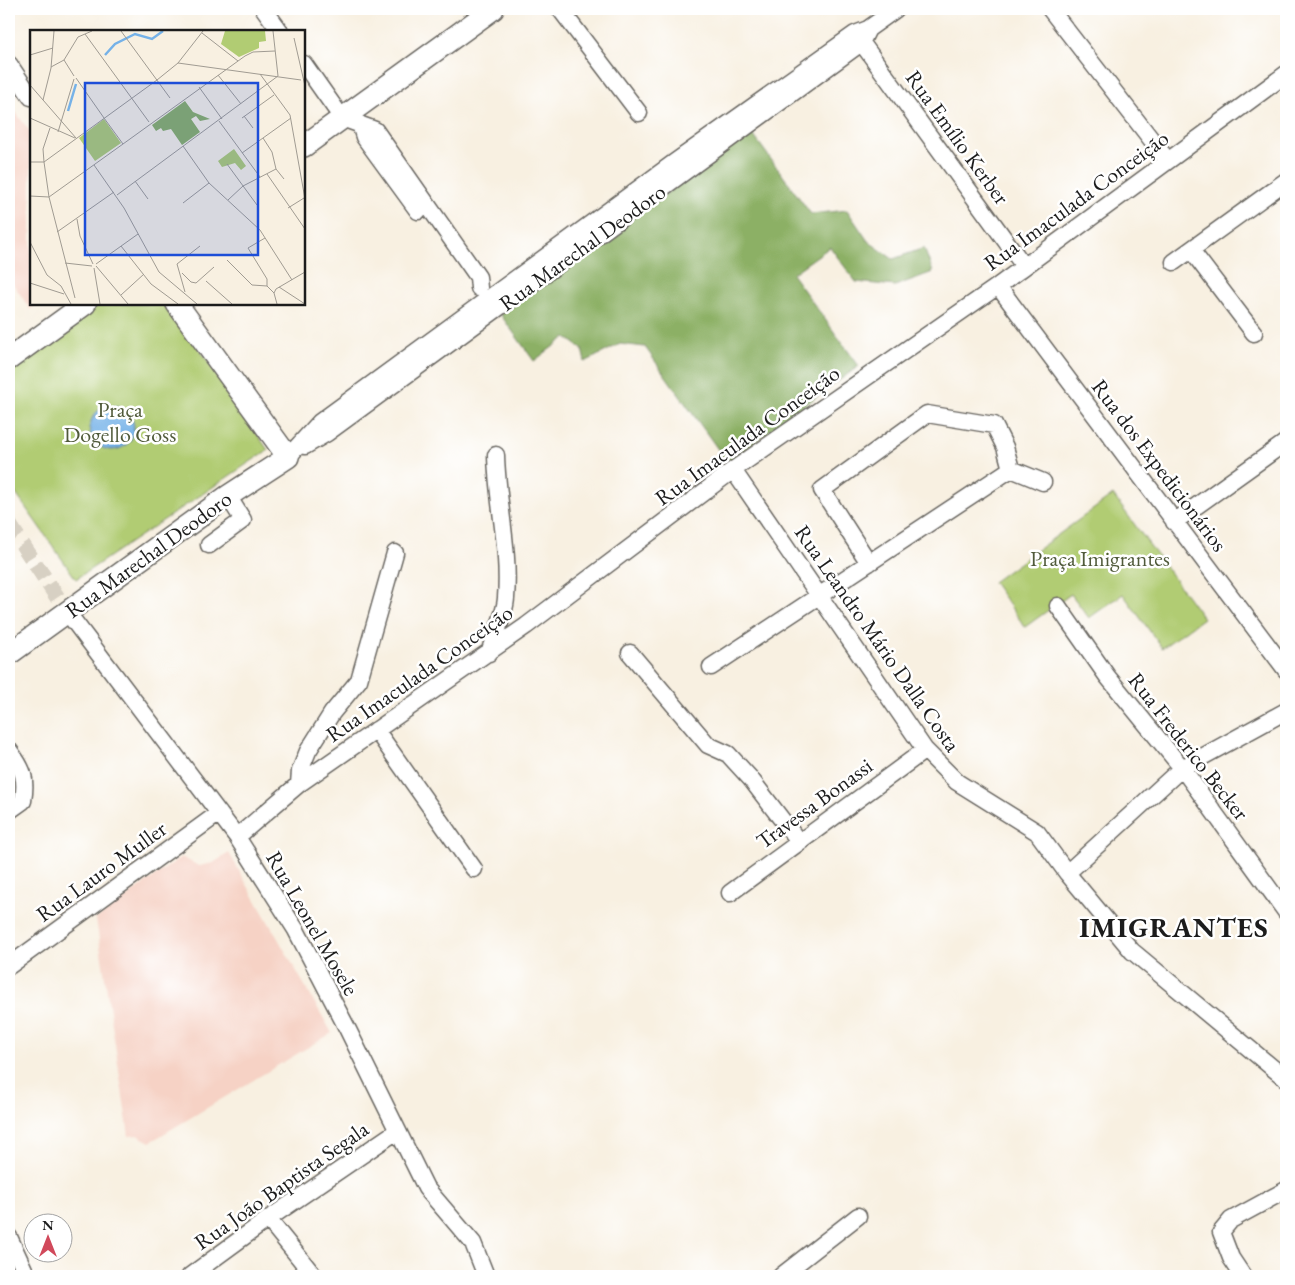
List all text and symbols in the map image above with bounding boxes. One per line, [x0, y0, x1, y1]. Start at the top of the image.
inset map [30, 30, 305, 305]
street label: Rua Emílio Kerber [899, 64, 1017, 211]
street label: Rua Imaculada Conceição [978, 123, 1175, 277]
street label: Rua Marechal Deodoro [493, 177, 671, 318]
street label: Rua Imaculada Conceição [649, 358, 846, 512]
street label: Rua dos Expedicionários [1085, 373, 1234, 557]
park label: Praça Dogello Goss [64, 395, 176, 449]
street label: Rua Marechal Deodoro [59, 484, 237, 625]
street label: Rua Leandro Mário Dalla Costa [788, 519, 967, 758]
park label: Praça Imigrantes [1030, 544, 1170, 573]
street label: Rua Imaculada Conceição [320, 598, 518, 749]
street label: Rua Frederico Becker [1122, 666, 1256, 827]
street label: Travessa Bonassi [750, 751, 878, 855]
street label: Rua Lauro Muller [30, 814, 173, 928]
street label: Rua Leonel Mosele [259, 846, 366, 1001]
district label: IMIGRANTES [1079, 909, 1269, 945]
street label: Rua João Baptista Segala [188, 1114, 374, 1256]
north arrow [22, 1212, 72, 1262]
text: N [42, 1216, 54, 1234]

